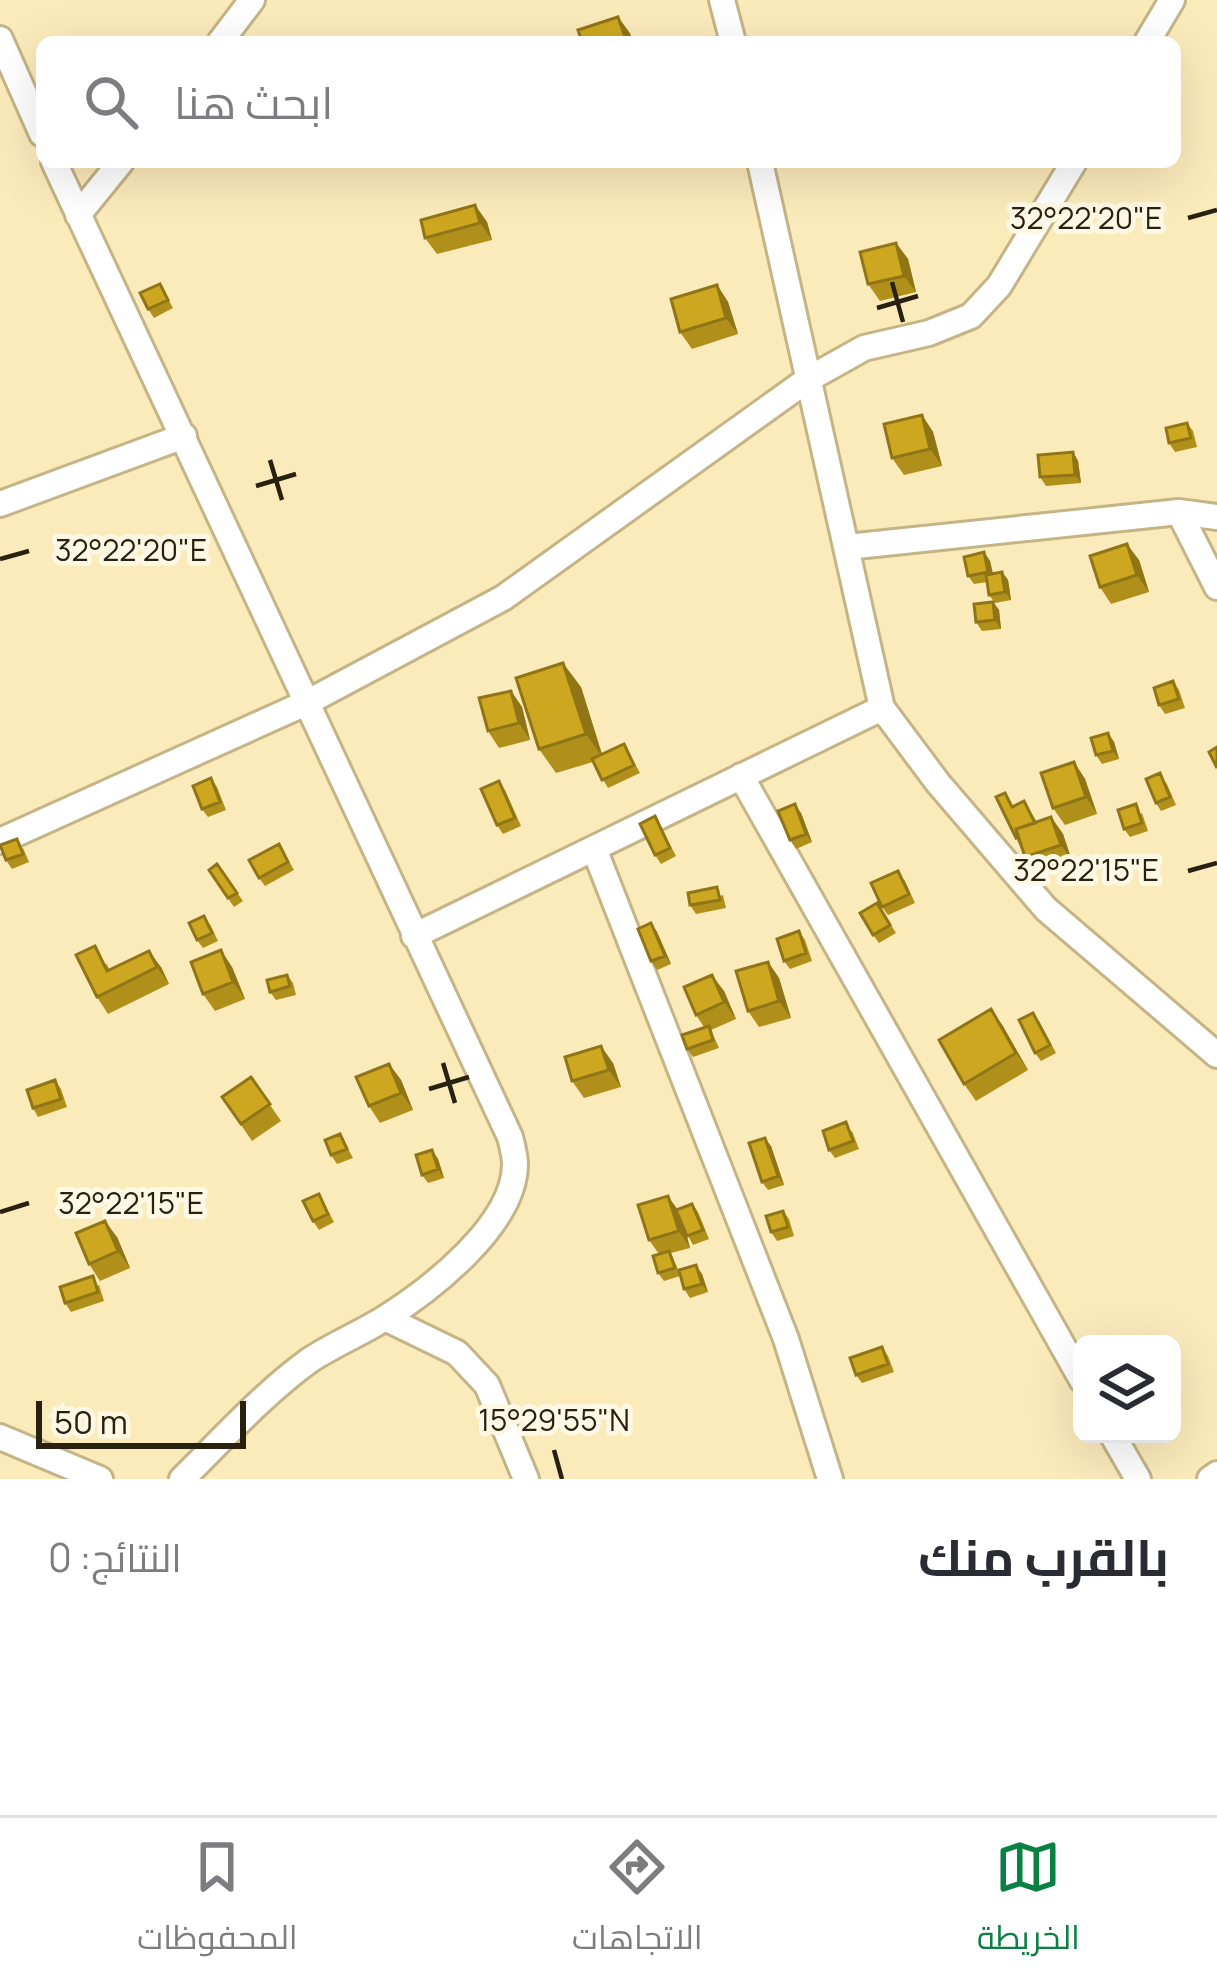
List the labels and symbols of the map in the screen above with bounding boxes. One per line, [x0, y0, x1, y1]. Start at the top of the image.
text: 32°22'20"E [1010, 197, 1162, 238]
text: 32°22'20"E [55, 529, 207, 570]
text: 32°22'15"E [1013, 849, 1159, 890]
text: 32°22'15"E [58, 1182, 204, 1223]
scale bar [36, 1395, 246, 1448]
text: 15°29'55"N [478, 1399, 630, 1440]

